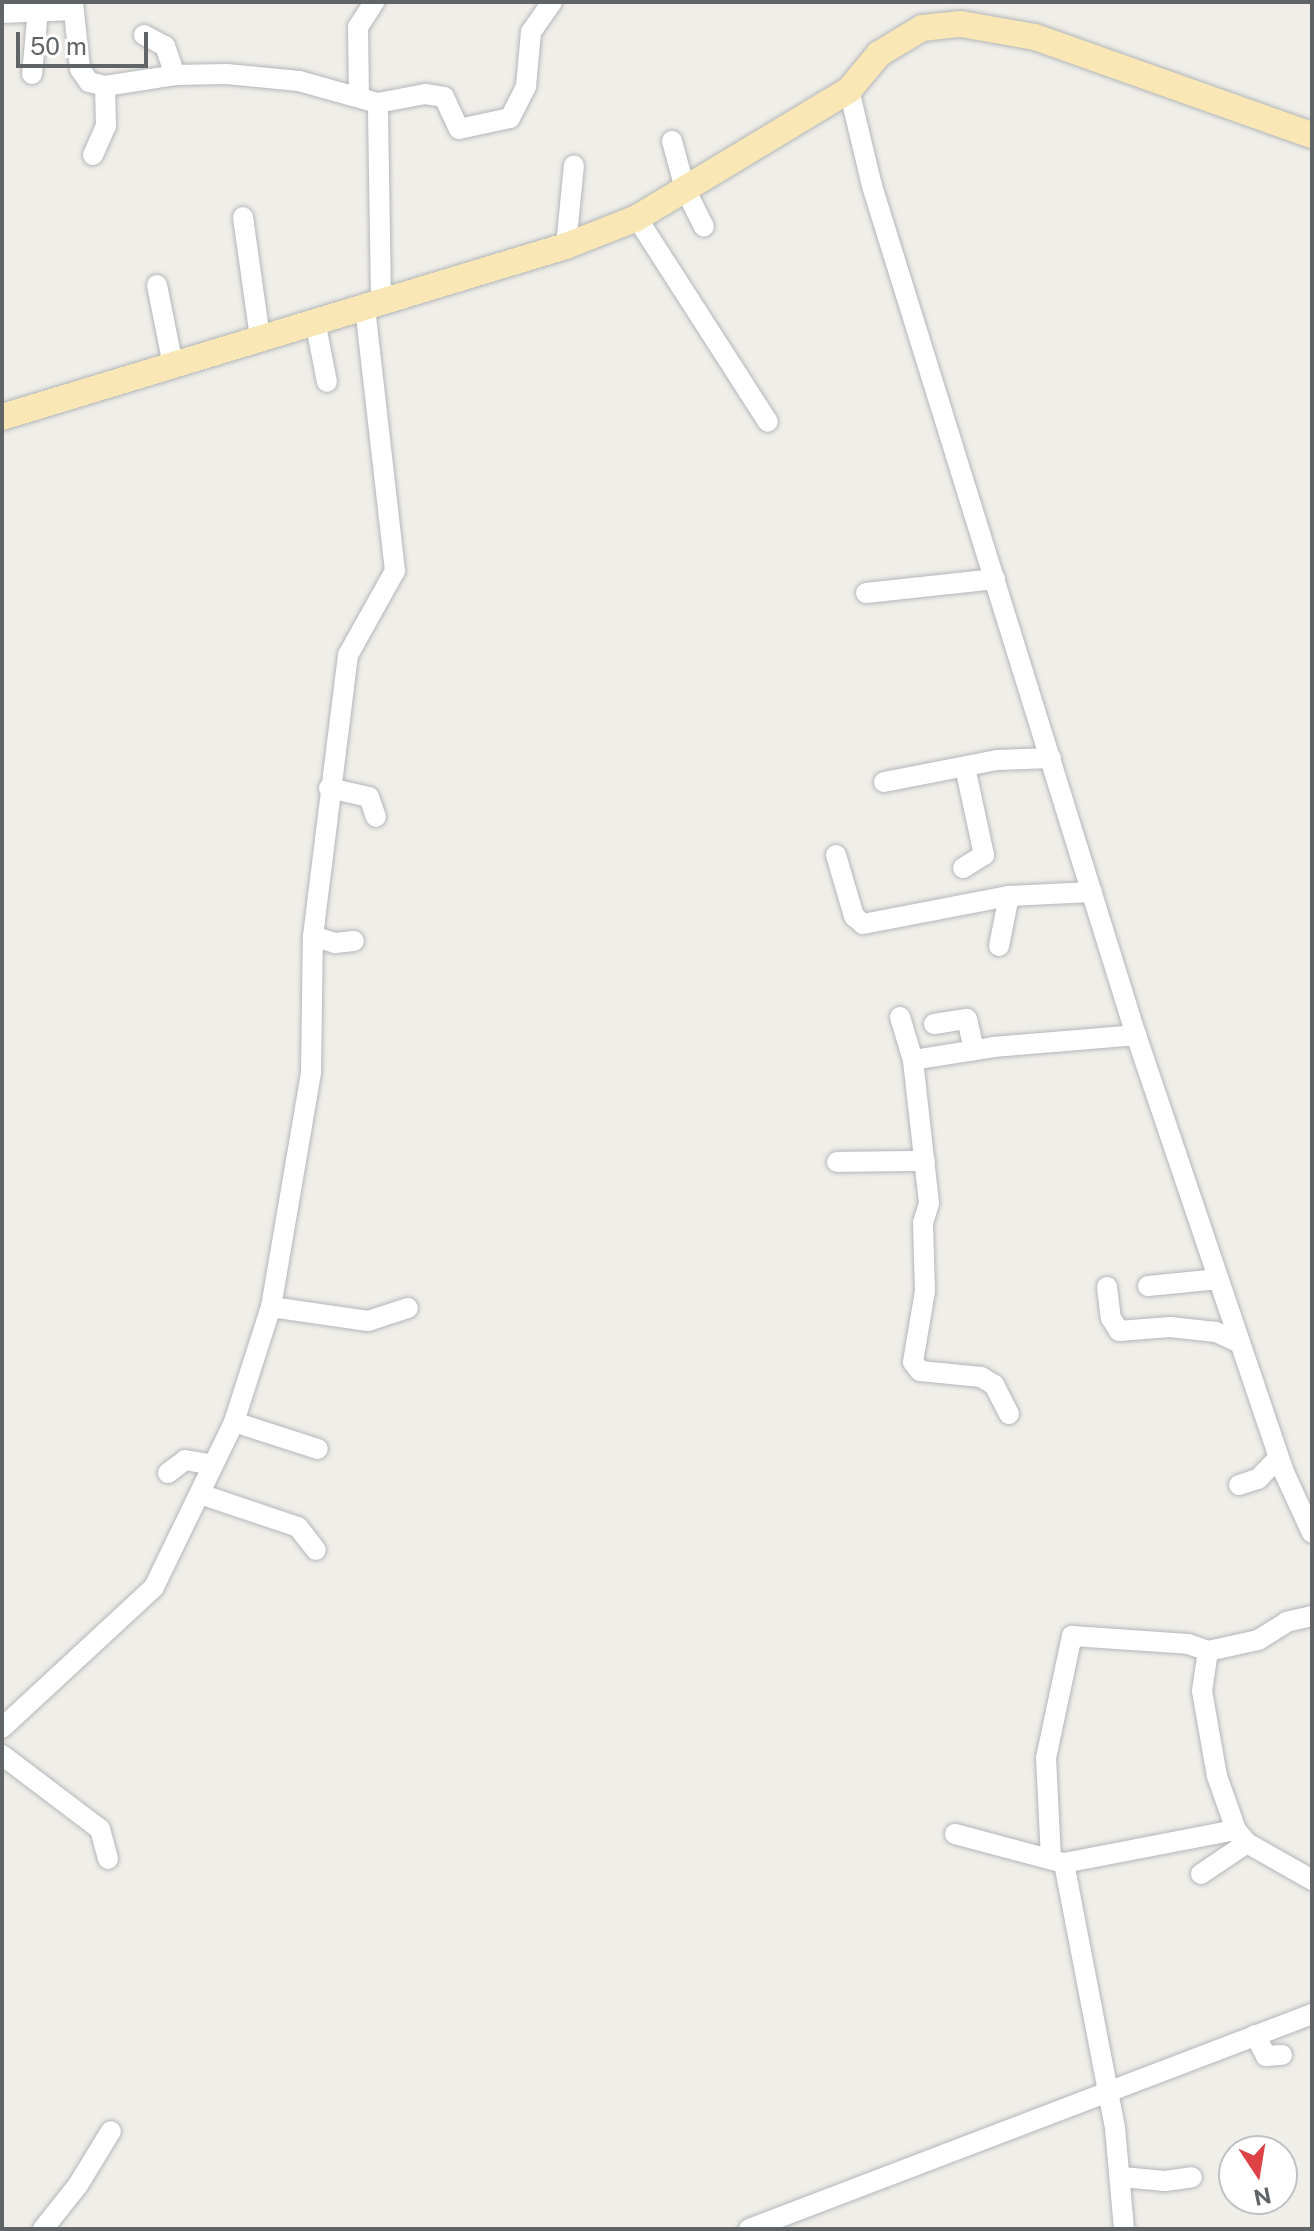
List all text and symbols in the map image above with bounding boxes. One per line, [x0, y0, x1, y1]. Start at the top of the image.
scale bar [20, 16, 152, 66]
text: 50 m [30, 32, 87, 60]
north arrow [1218, 2135, 1298, 2215]
text: N [1251, 2182, 1274, 2211]

